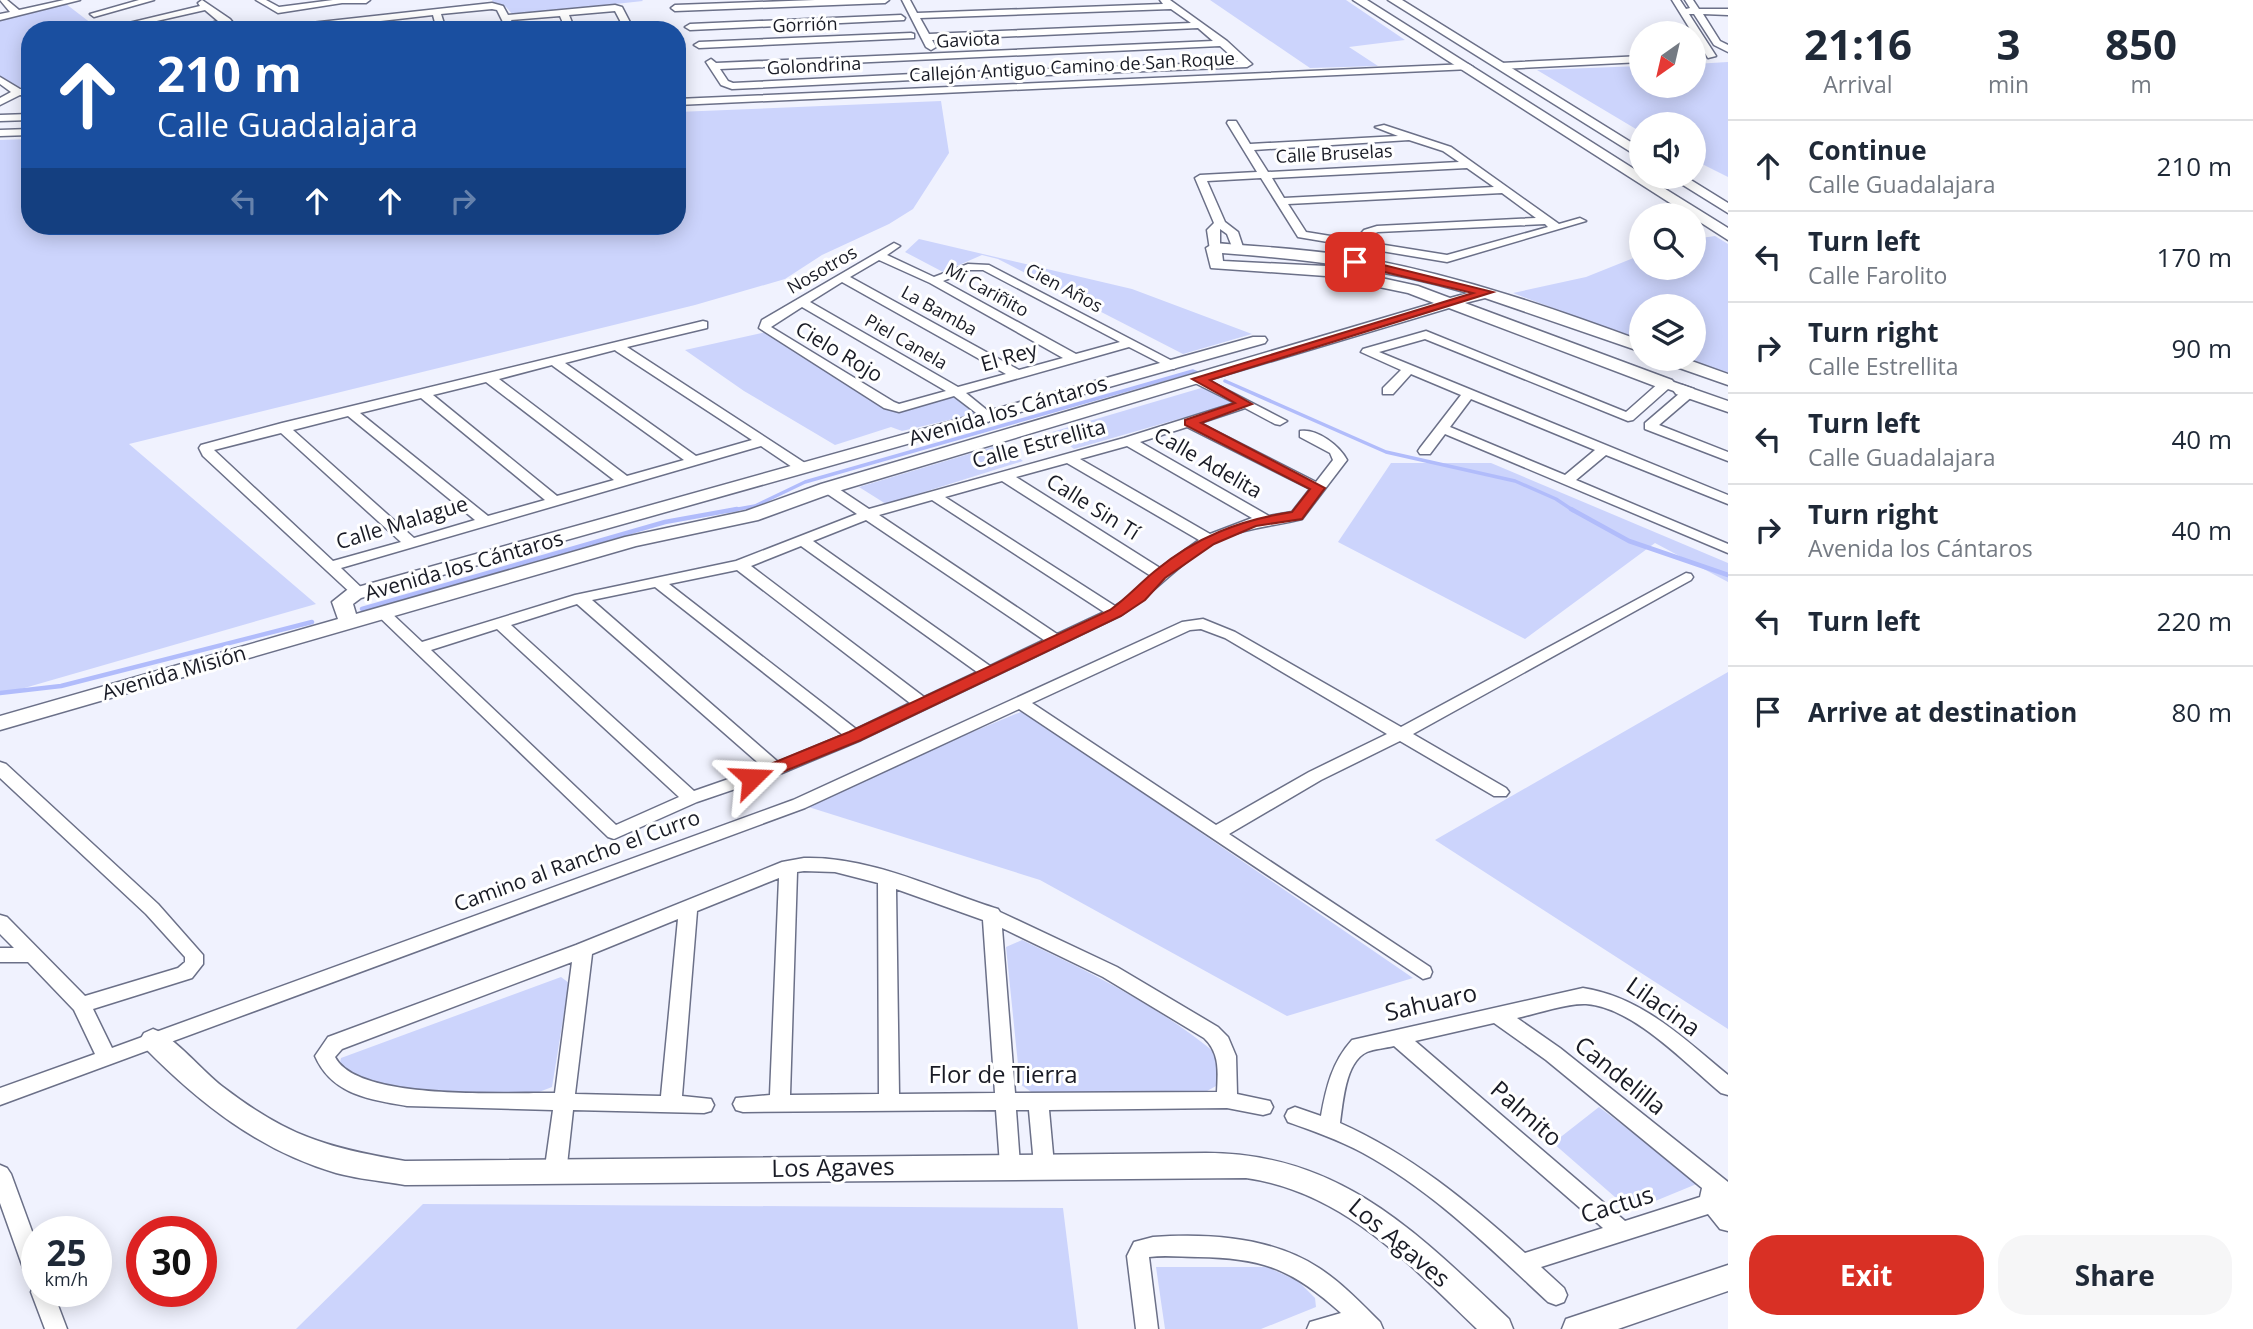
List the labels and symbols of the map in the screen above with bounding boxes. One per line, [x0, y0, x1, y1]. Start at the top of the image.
street label: Gorrión [772, 11, 838, 37]
north arrow [1629, 21, 1706, 98]
street label: Gaviota [935, 25, 1000, 53]
street label: Callejón Antiguo Camino de San Roque [909, 45, 1235, 87]
street label: Golondrina [766, 51, 862, 79]
street label: Calle Bruselas [1275, 138, 1393, 168]
pin [1325, 232, 1385, 292]
street label: Nosotros [782, 239, 861, 299]
street label: Mi Cariñito [942, 256, 1033, 322]
street label: Cien Años [1022, 257, 1107, 317]
street label: La Bamba [897, 279, 982, 341]
street label: Piel Canela [861, 308, 952, 374]
street label: Cielo Rojo [791, 314, 888, 388]
street label: El Rey [977, 334, 1041, 377]
street label: Avenida los Cántaros [905, 368, 1110, 452]
street label: Calle Estrellita [969, 412, 1109, 474]
street label: Calle Adelita [1149, 420, 1268, 504]
street label: Calle Sin Tí [1042, 467, 1146, 546]
street label: Calle Malague [332, 489, 471, 555]
street label: Avenida los Cántaros [361, 523, 566, 607]
street label: Avenida Misión [98, 638, 249, 706]
position arrow [715, 741, 789, 815]
street label: Camino al Rancho el Curro [450, 802, 704, 918]
street label: Lilacina [1620, 968, 1708, 1043]
street label: Sahuaro [1381, 975, 1480, 1028]
street label: Candelilla [1568, 1028, 1674, 1122]
street label: Flor de Tierra [928, 1057, 1078, 1090]
street label: Palmito [1484, 1072, 1570, 1153]
street label: Los Agaves [771, 1149, 895, 1184]
street label: Cactus [1576, 1177, 1657, 1230]
street label: Los Agaves [1342, 1190, 1458, 1294]
speed limit sign: 30 [126, 1216, 217, 1307]

